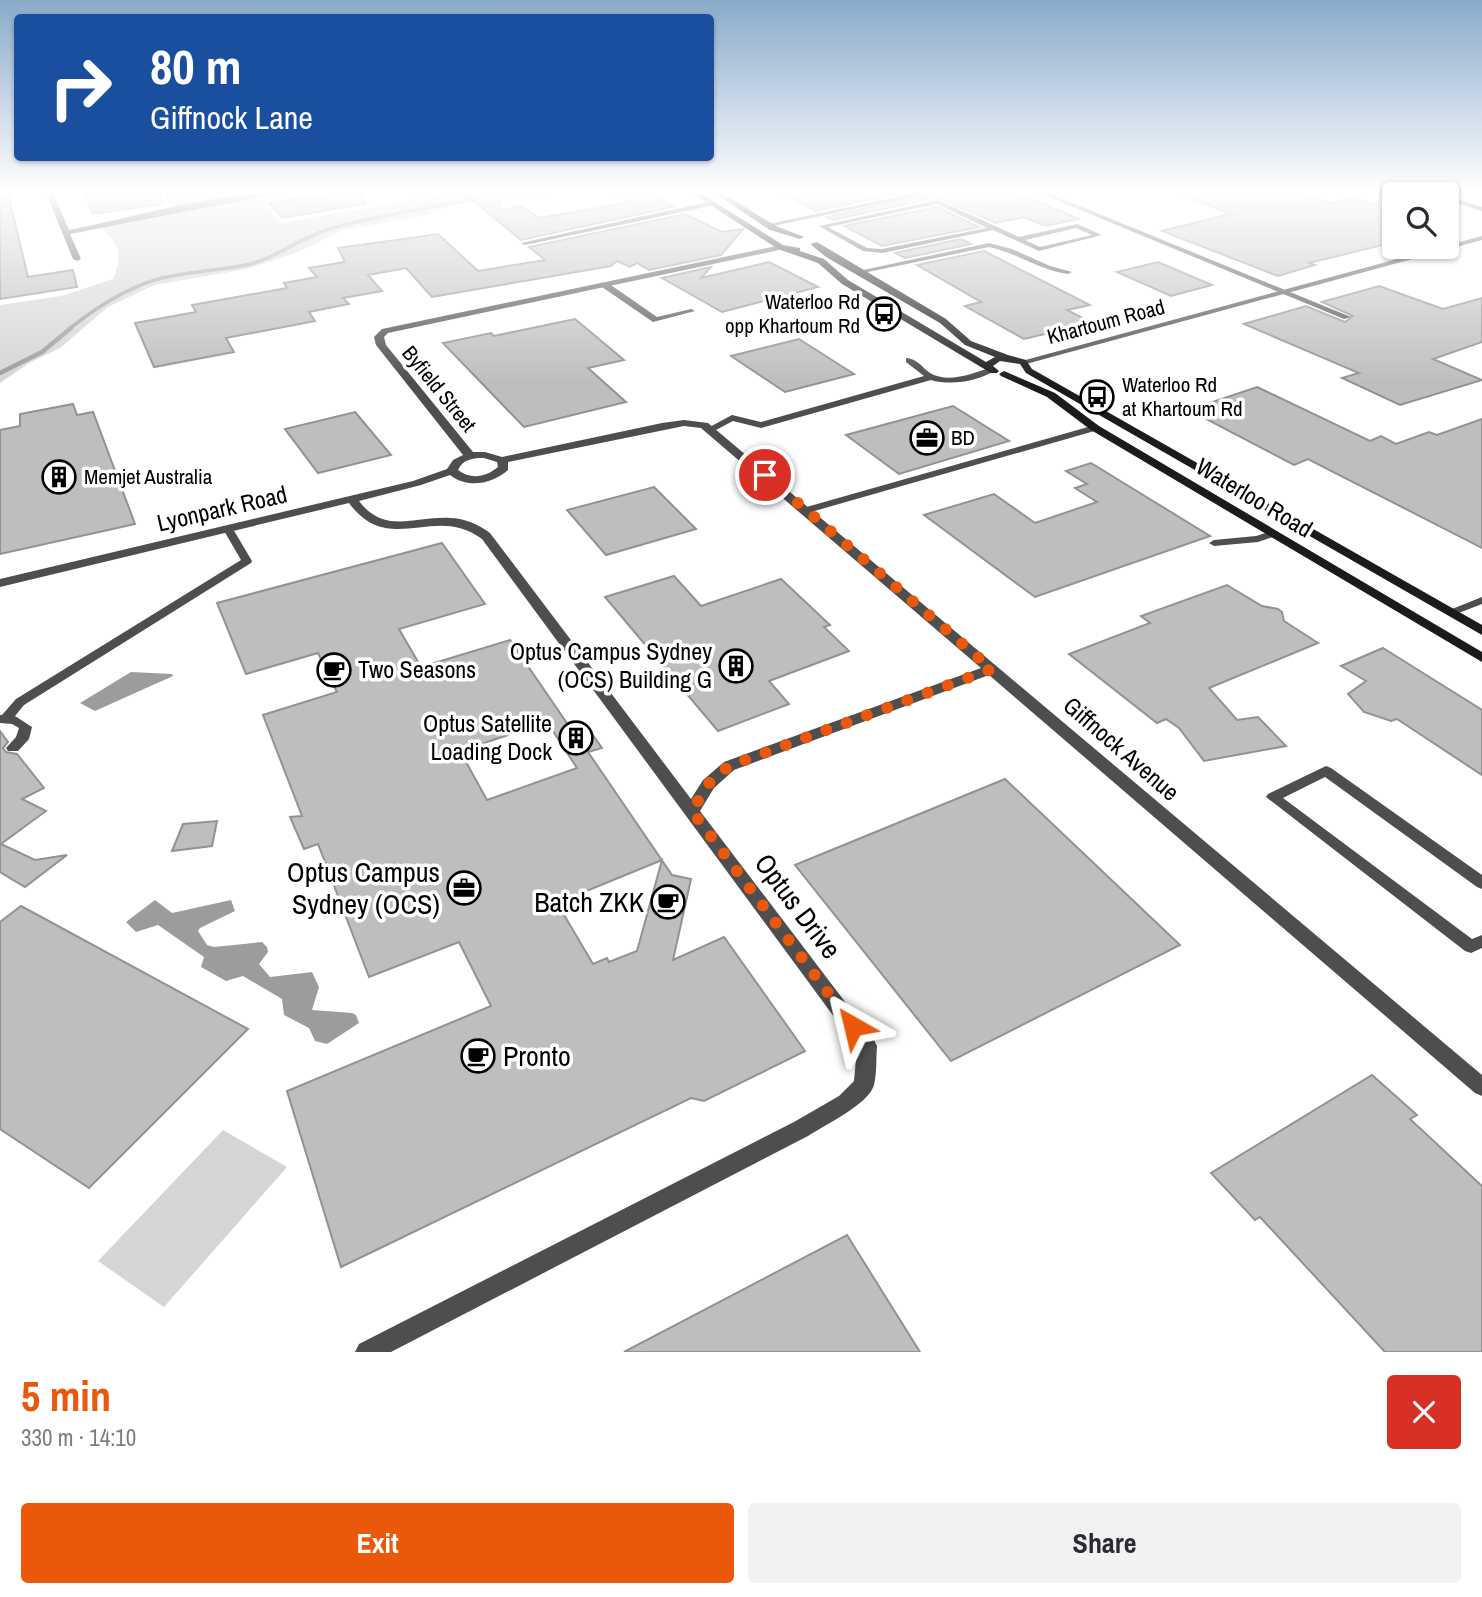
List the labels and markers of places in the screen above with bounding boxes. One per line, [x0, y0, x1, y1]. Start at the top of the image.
place label: Waterloo Rd opp Khartoum Rd [725, 287, 860, 340]
bus stop icon: Waterloo Rd opp Khartoum Rd [865, 295, 903, 333]
place label: Waterloo Rd at Khartoum Rd [1122, 370, 1243, 423]
bus stop icon: Waterloo Rd at Khartoum Rd [1078, 378, 1116, 416]
office icon: BD [908, 419, 946, 457]
place label: BD [951, 423, 975, 452]
pin [735, 445, 795, 505]
building icon: Memjet Australia [40, 458, 78, 496]
place label: Memjet Australia [84, 462, 213, 491]
place label: Optus Campus Sydney (OCS) Building G [510, 635, 712, 695]
building icon: Optus Campus Sydney (OCS) Building G [717, 647, 755, 685]
cafe icon: Two Seasons [315, 651, 353, 689]
place label: Two Seasons [358, 653, 476, 685]
place label: Optus Satellite Loading Dock [423, 707, 552, 767]
building icon: Optus Satellite Loading Dock [557, 719, 595, 757]
place label: Optus Campus Sydney (OCS) [287, 853, 440, 923]
office icon: Optus Campus Sydney (OCS) [445, 869, 483, 907]
place label: Batch ZKK [534, 883, 644, 921]
cafe icon: Batch ZKK [649, 883, 687, 921]
cafe icon: Pronto [459, 1037, 497, 1075]
place label: Pronto [503, 1037, 571, 1075]

